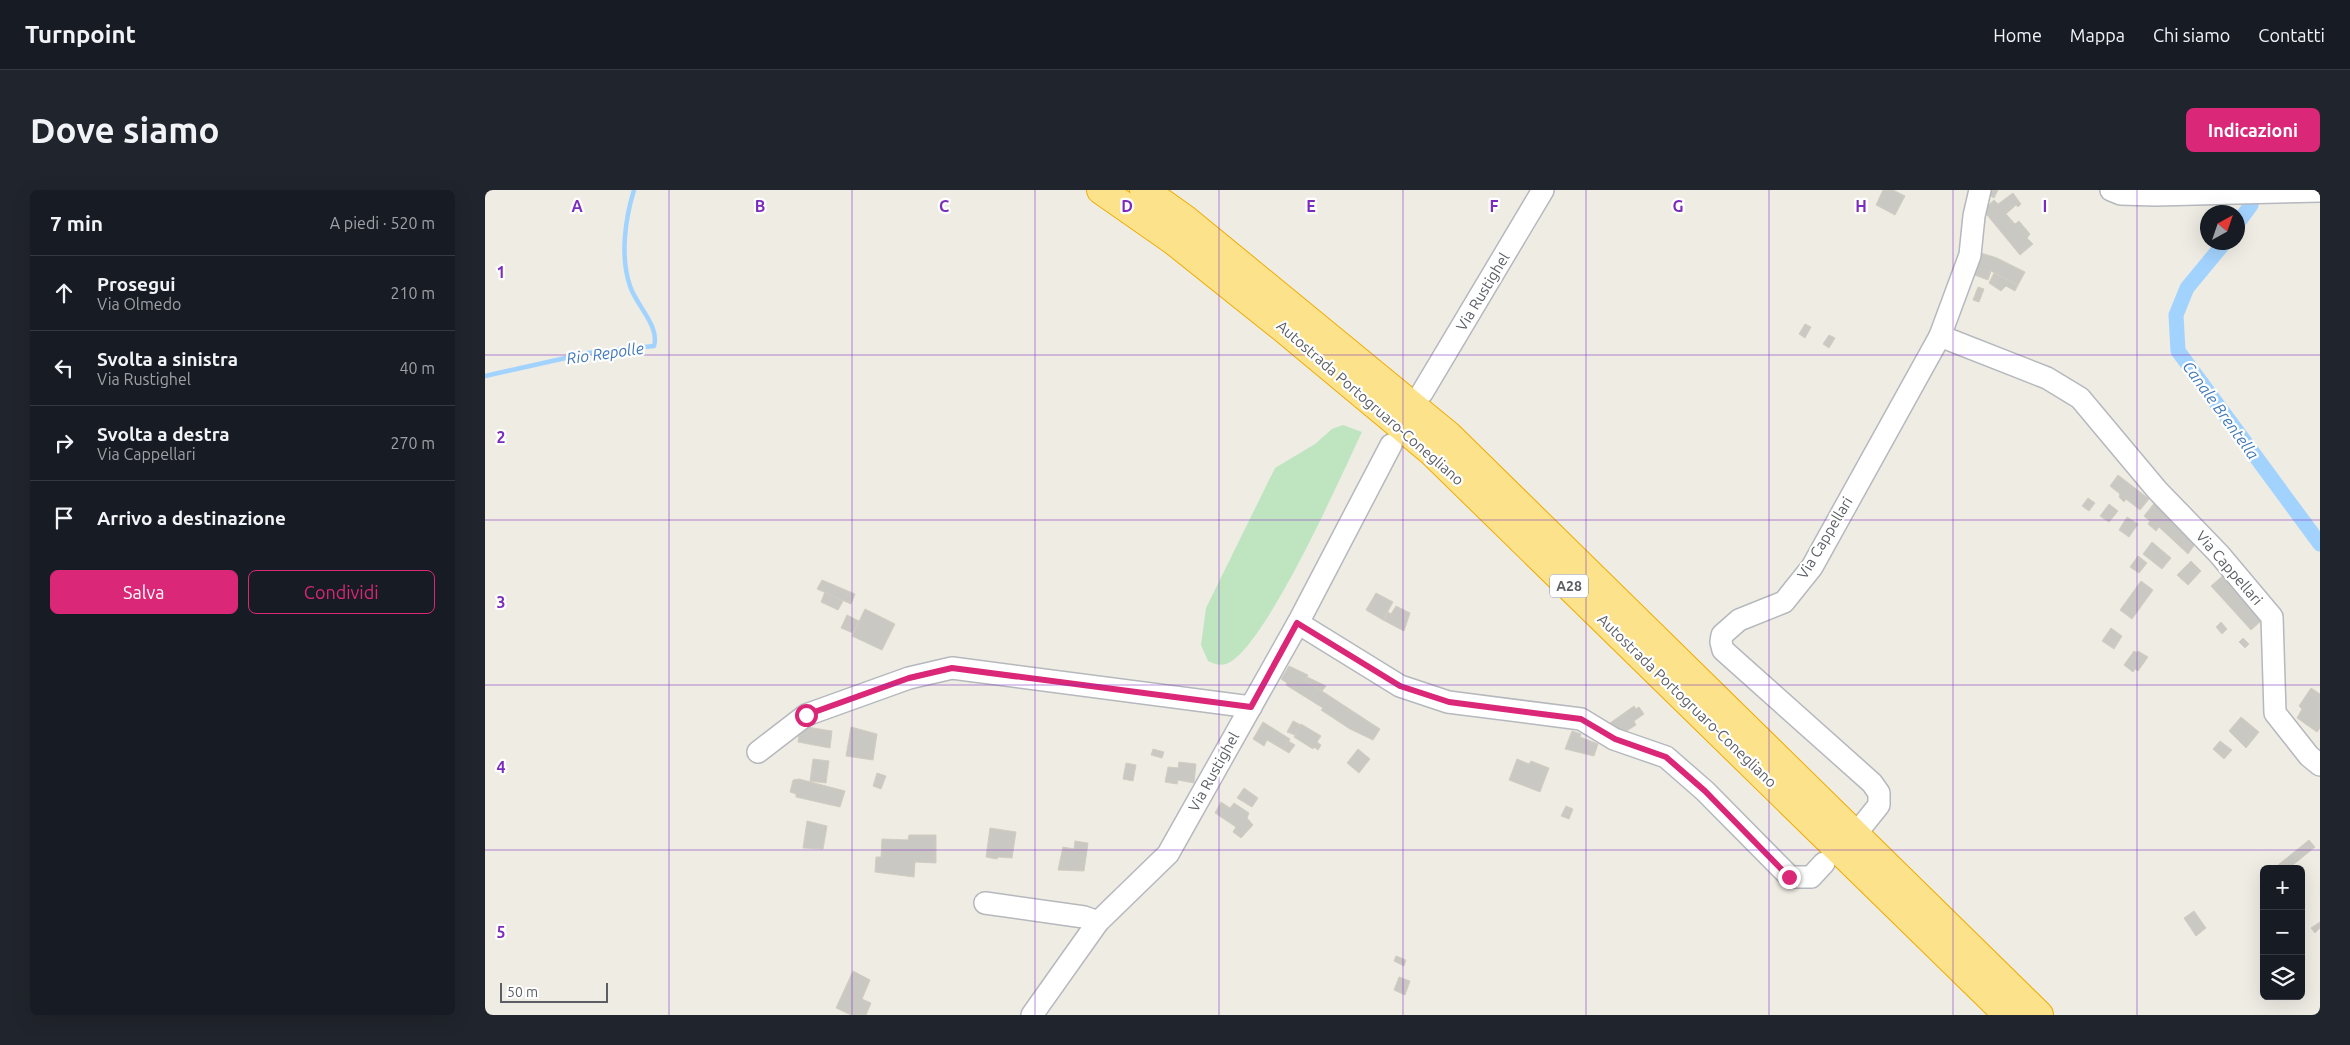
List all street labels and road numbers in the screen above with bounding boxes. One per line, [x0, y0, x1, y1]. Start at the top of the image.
street label: Via Rustighel [1453, 250, 1513, 334]
street label: Autostrada Portogruaro-Conegliano [1273, 317, 1467, 488]
street label: Via Cappellari [1793, 494, 1856, 582]
street label: Via Cappellari [2193, 527, 2266, 608]
road number: A28 [1550, 574, 1588, 598]
street label: Autostrada Portogruaro-Conegliano [1594, 610, 1780, 791]
street label: Via Rustighel [1185, 729, 1242, 814]

